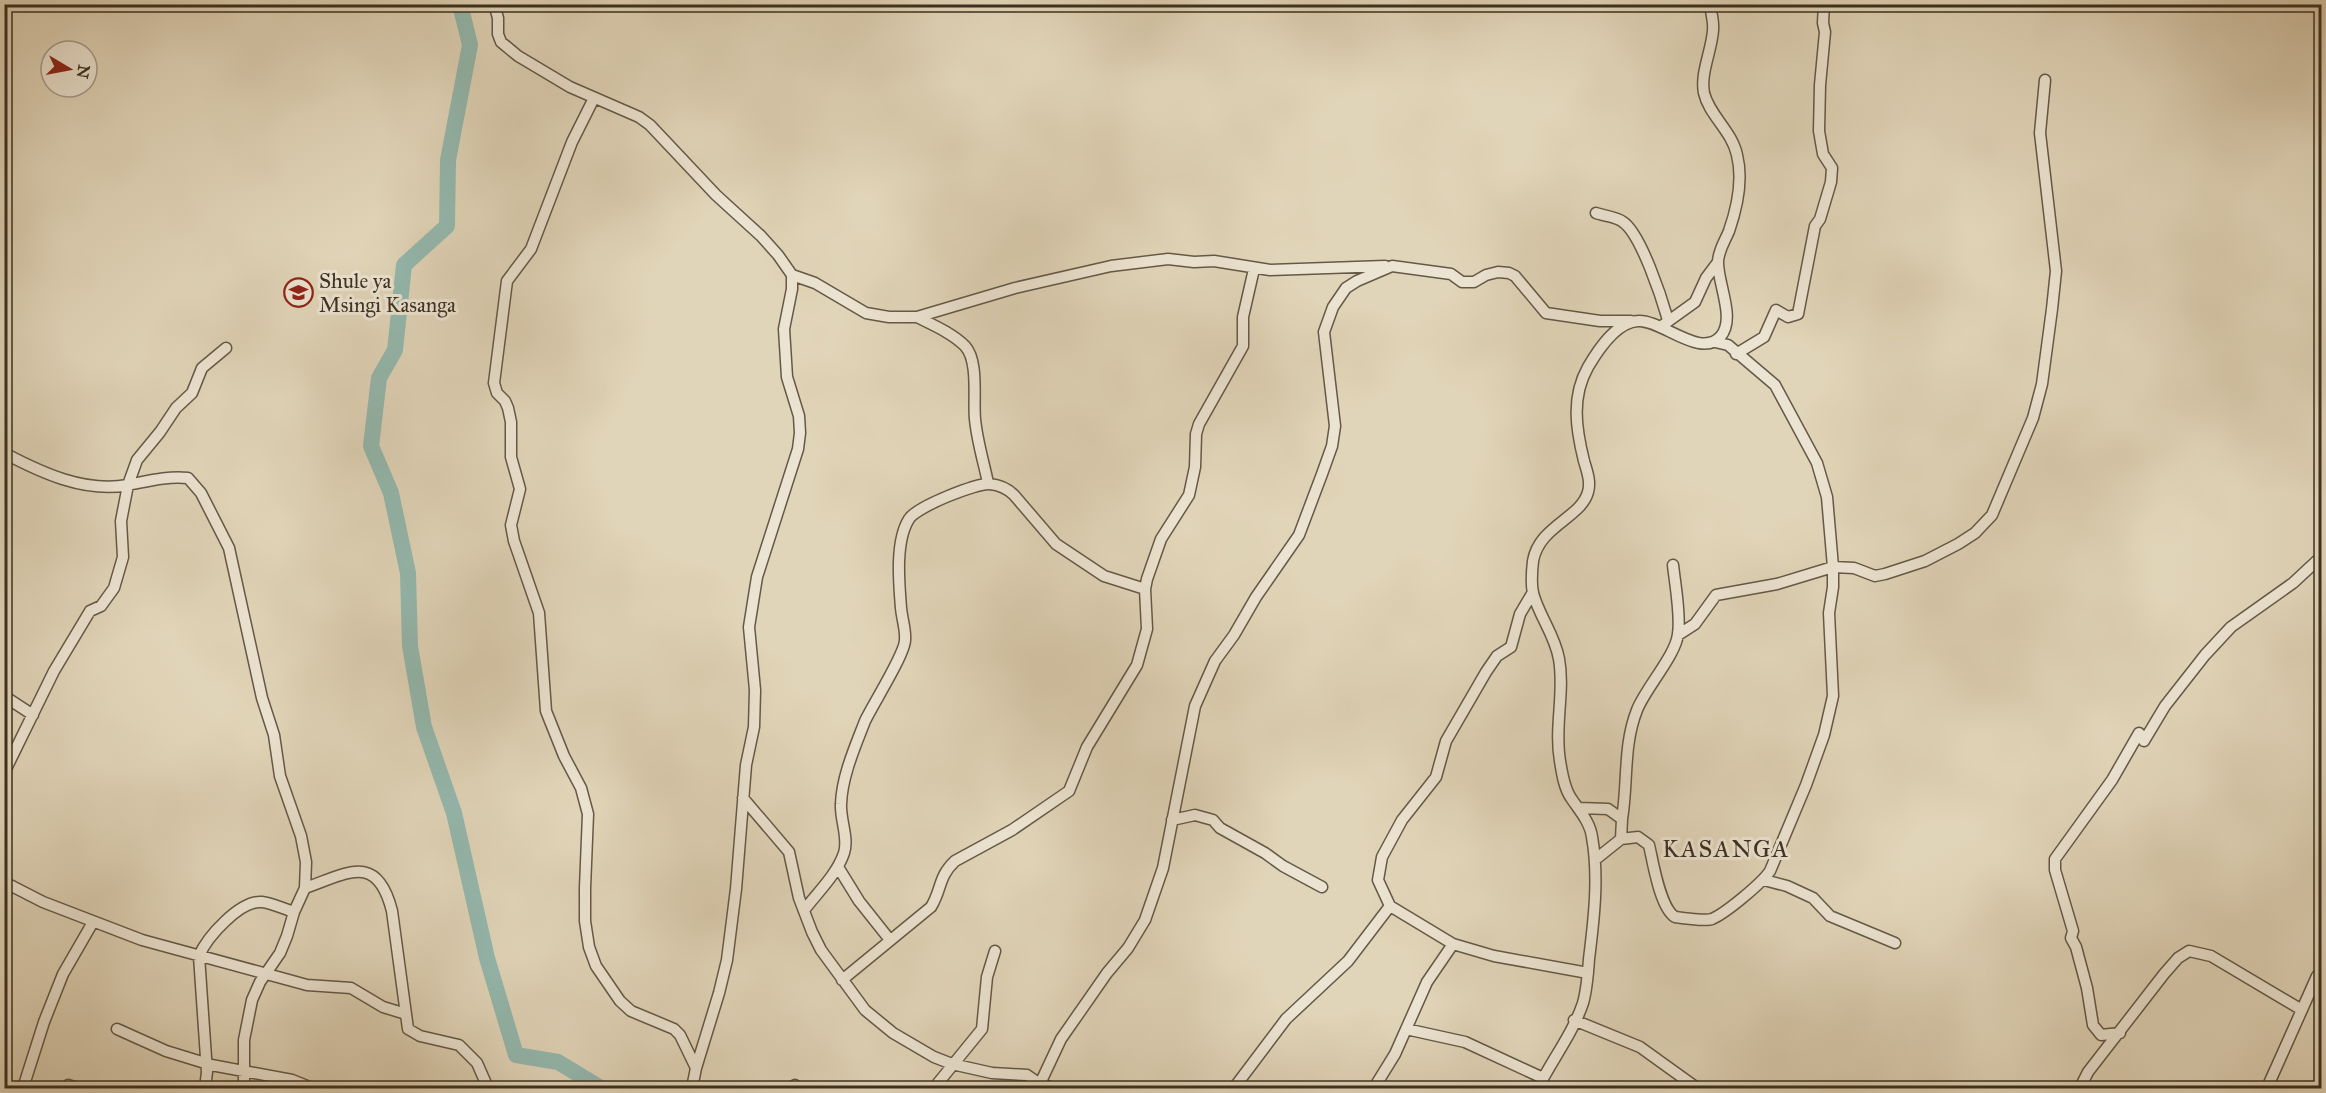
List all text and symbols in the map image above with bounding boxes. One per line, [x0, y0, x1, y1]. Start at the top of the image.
north arrow [39, 39, 99, 99]
text: N [73, 63, 94, 80]
place label: Shule ya Msingi Kasanga [319, 268, 456, 318]
school or university icon: Shule ya Msingi Kasanga [282, 277, 314, 309]
district label: KASANGA [1662, 834, 1790, 864]

